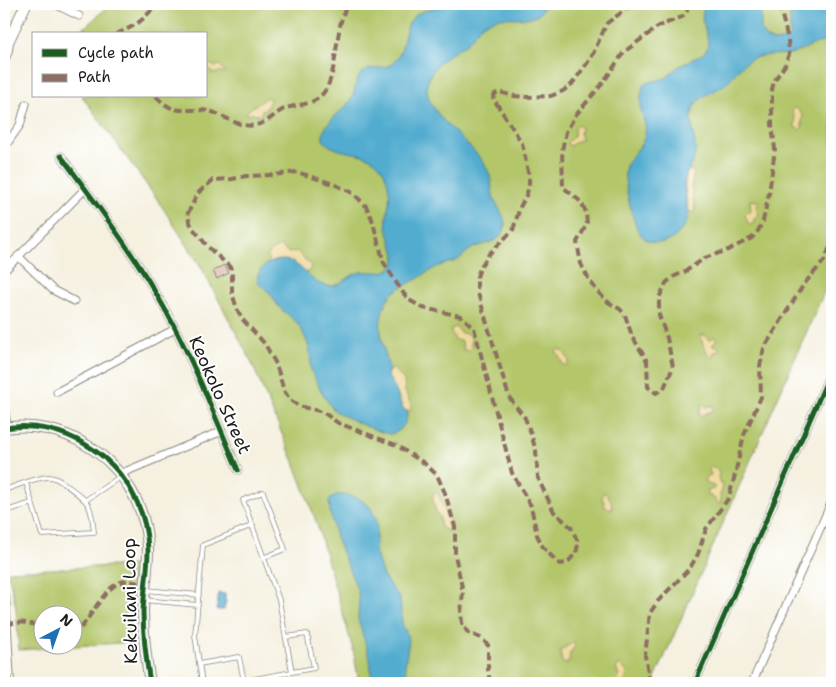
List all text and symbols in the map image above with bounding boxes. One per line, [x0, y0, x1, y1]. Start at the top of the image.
legend [32, 32, 208, 98]
text: Cycle path [78, 43, 154, 63]
text: Path [78, 67, 111, 87]
street label: Keokolo Street [183, 332, 257, 458]
street label: Kekuilani Loop [117, 538, 143, 664]
north arrow [32, 604, 82, 654]
text: N [56, 610, 77, 631]

